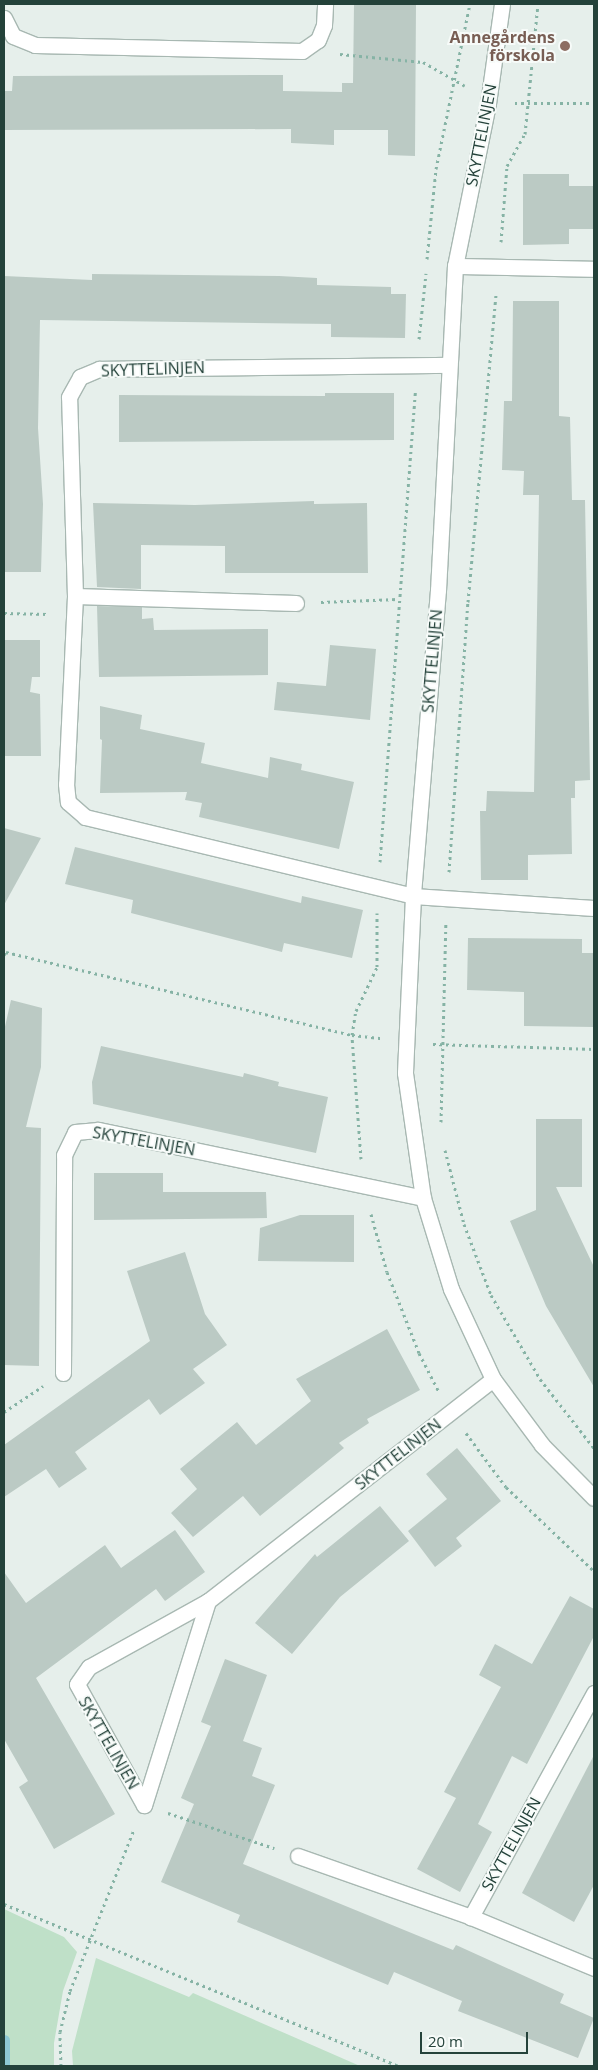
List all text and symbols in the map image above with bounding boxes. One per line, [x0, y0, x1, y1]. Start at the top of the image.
place label: Annegårdens förskola [449, 27, 555, 65]
marker: Annegårdens förskola [559, 40, 571, 52]
street label: SKYTTELINJEN [462, 82, 500, 188]
street label: SKYTTELINJEN [101, 358, 205, 380]
street label: SKYTTELINJEN [418, 608, 446, 714]
street label: SKYTTELINJEN [91, 1123, 197, 1159]
street label: SKYTTELINJEN [351, 1414, 445, 1494]
street label: SKYTTELINJEN [75, 1693, 143, 1793]
street label: SKYTTELINJEN [477, 1794, 545, 1894]
scale bar [423, 2022, 530, 2054]
text: 20 m [428, 2031, 463, 2051]

